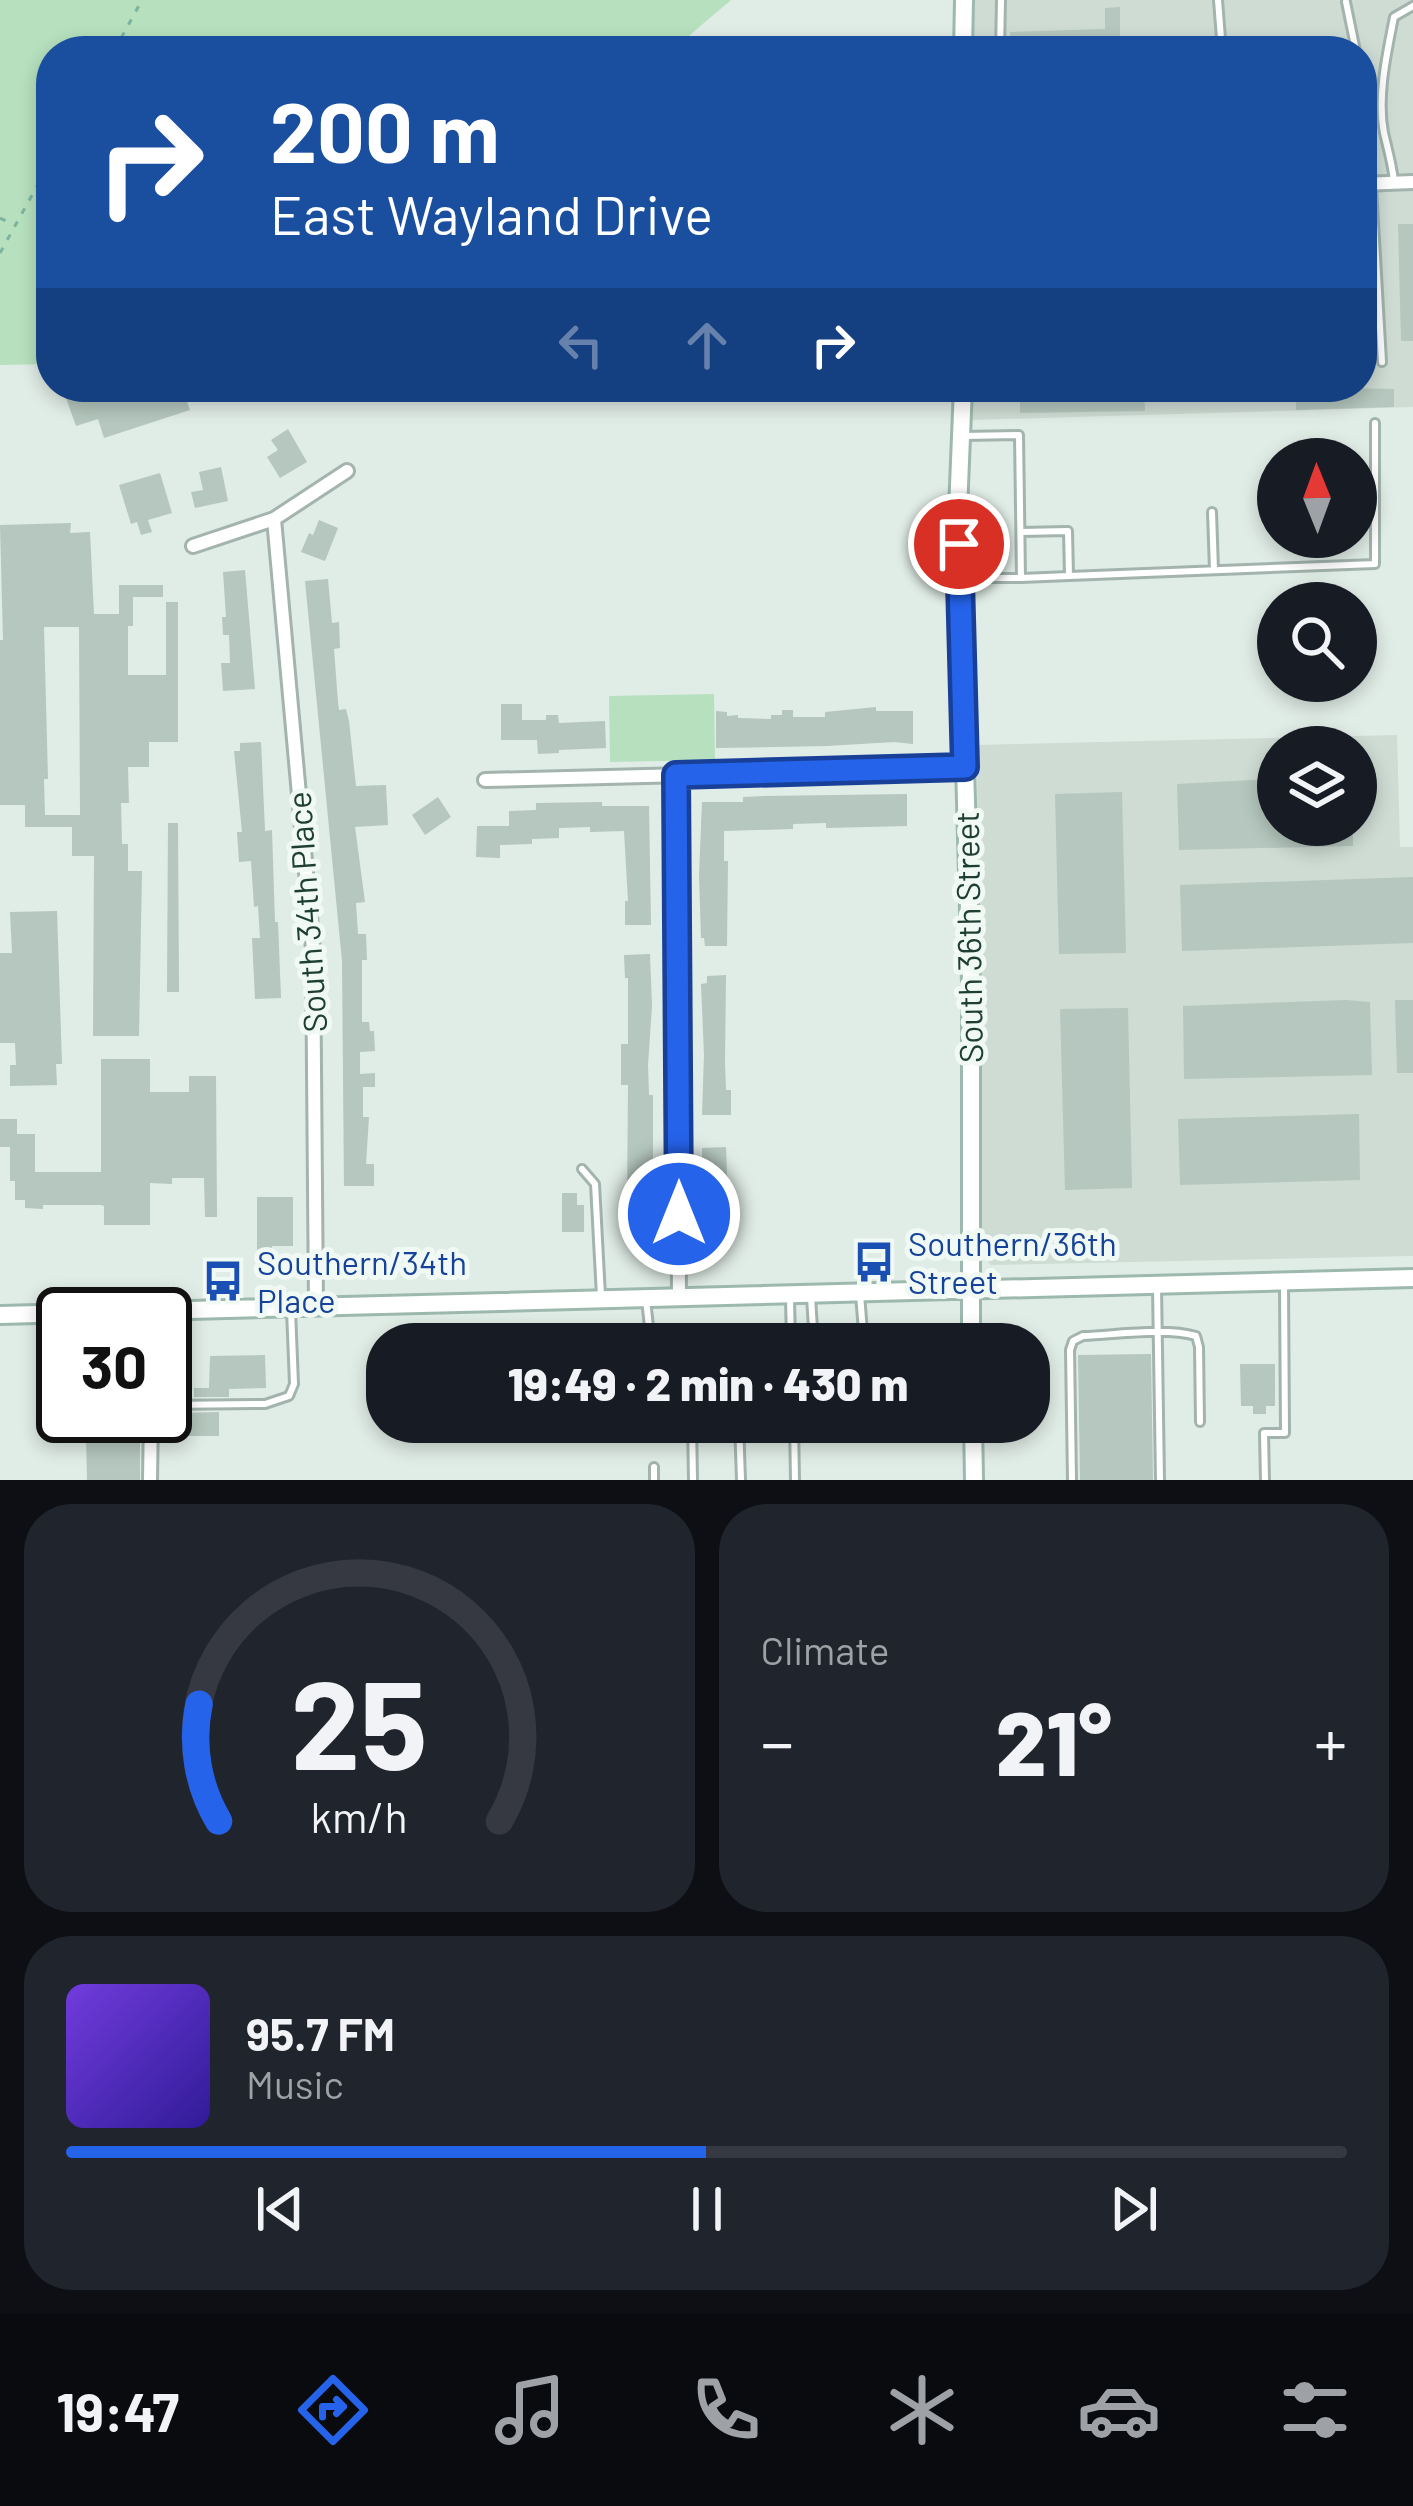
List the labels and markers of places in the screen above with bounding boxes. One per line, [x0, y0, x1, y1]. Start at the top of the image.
pin [908, 493, 1010, 595]
place label: Southern/36th Street [908, 1223, 1117, 1301]
bus stop icon: Southern/36th Street [851, 1239, 897, 1285]
place label: Southern/34th Place [257, 1242, 467, 1320]
bus stop icon: Southern/34th Place [200, 1258, 246, 1304]

